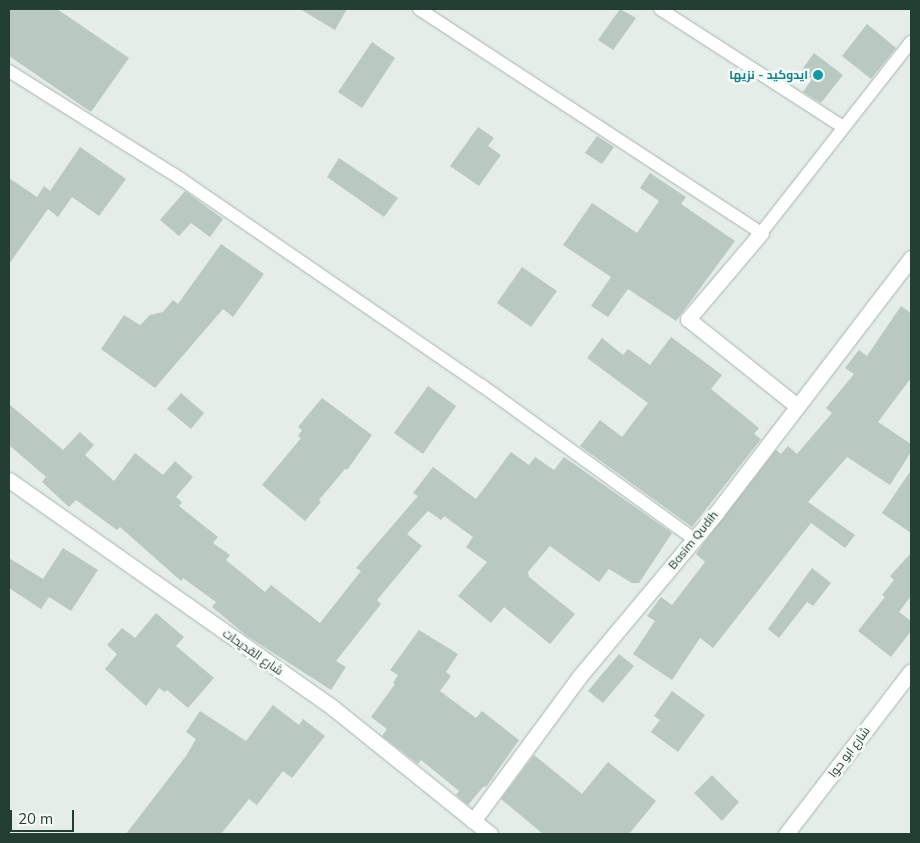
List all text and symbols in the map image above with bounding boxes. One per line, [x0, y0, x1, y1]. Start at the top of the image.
place label: ايدوكيد - نزيها [729, 68, 808, 82]
marker: ايدوكيد - نزيها [812, 69, 824, 81]
street label: Basim Qudih [665, 508, 721, 572]
street label: شارع القديحات [220, 626, 286, 678]
street label: شارع ابو حوا [825, 724, 873, 780]
scale bar [12, 800, 76, 832]
text: 20 m [18, 809, 53, 828]

